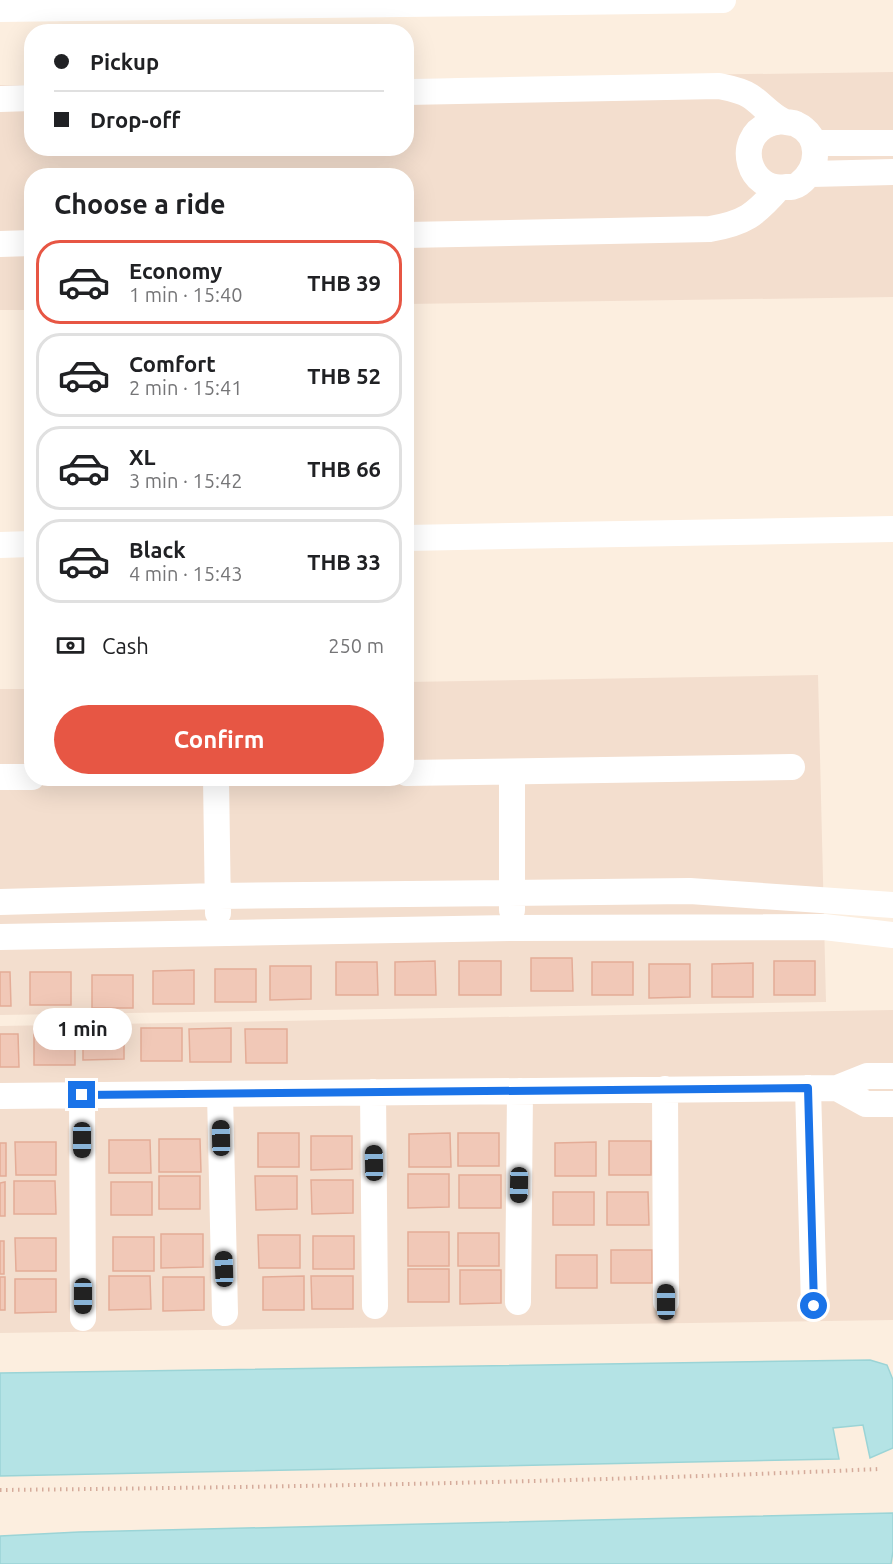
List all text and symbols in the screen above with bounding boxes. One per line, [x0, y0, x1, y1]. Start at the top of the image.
text: Pickup [90, 49, 159, 74]
text: Drop-off [90, 107, 180, 132]
text: Choose a ride [54, 189, 226, 219]
icon: car [57, 255, 111, 309]
text: Economy [129, 258, 222, 283]
text: THB 39 [307, 270, 381, 295]
text: 1 min · 15:40 [129, 283, 243, 306]
icon: car [57, 348, 111, 402]
text: Comfort [129, 351, 216, 376]
text: THB 52 [307, 363, 381, 388]
text: 2 min · 15:41 [129, 376, 243, 399]
icon: car [57, 441, 111, 495]
text: XL [129, 444, 156, 469]
text: THB 66 [307, 456, 381, 481]
text: 3 min · 15:42 [129, 469, 243, 492]
icon: car [57, 534, 111, 588]
text: Black [129, 537, 186, 562]
text: THB 33 [307, 549, 381, 574]
text: 4 min · 15:43 [129, 562, 243, 585]
icon: cash [54, 629, 87, 662]
text: Cash [102, 633, 149, 658]
text: 250 m [328, 634, 384, 657]
button: Confirm [54, 705, 384, 774]
callout: 1 min [32, 1008, 132, 1050]
text: 1 min [57, 1017, 108, 1040]
route end [68, 1081, 95, 1108]
car [212, 1120, 230, 1156]
car [73, 1122, 91, 1158]
car [365, 1145, 383, 1181]
car [510, 1167, 528, 1203]
car [214, 1251, 234, 1287]
car [74, 1278, 92, 1314]
car [657, 1284, 675, 1320]
route start [800, 1292, 827, 1319]

